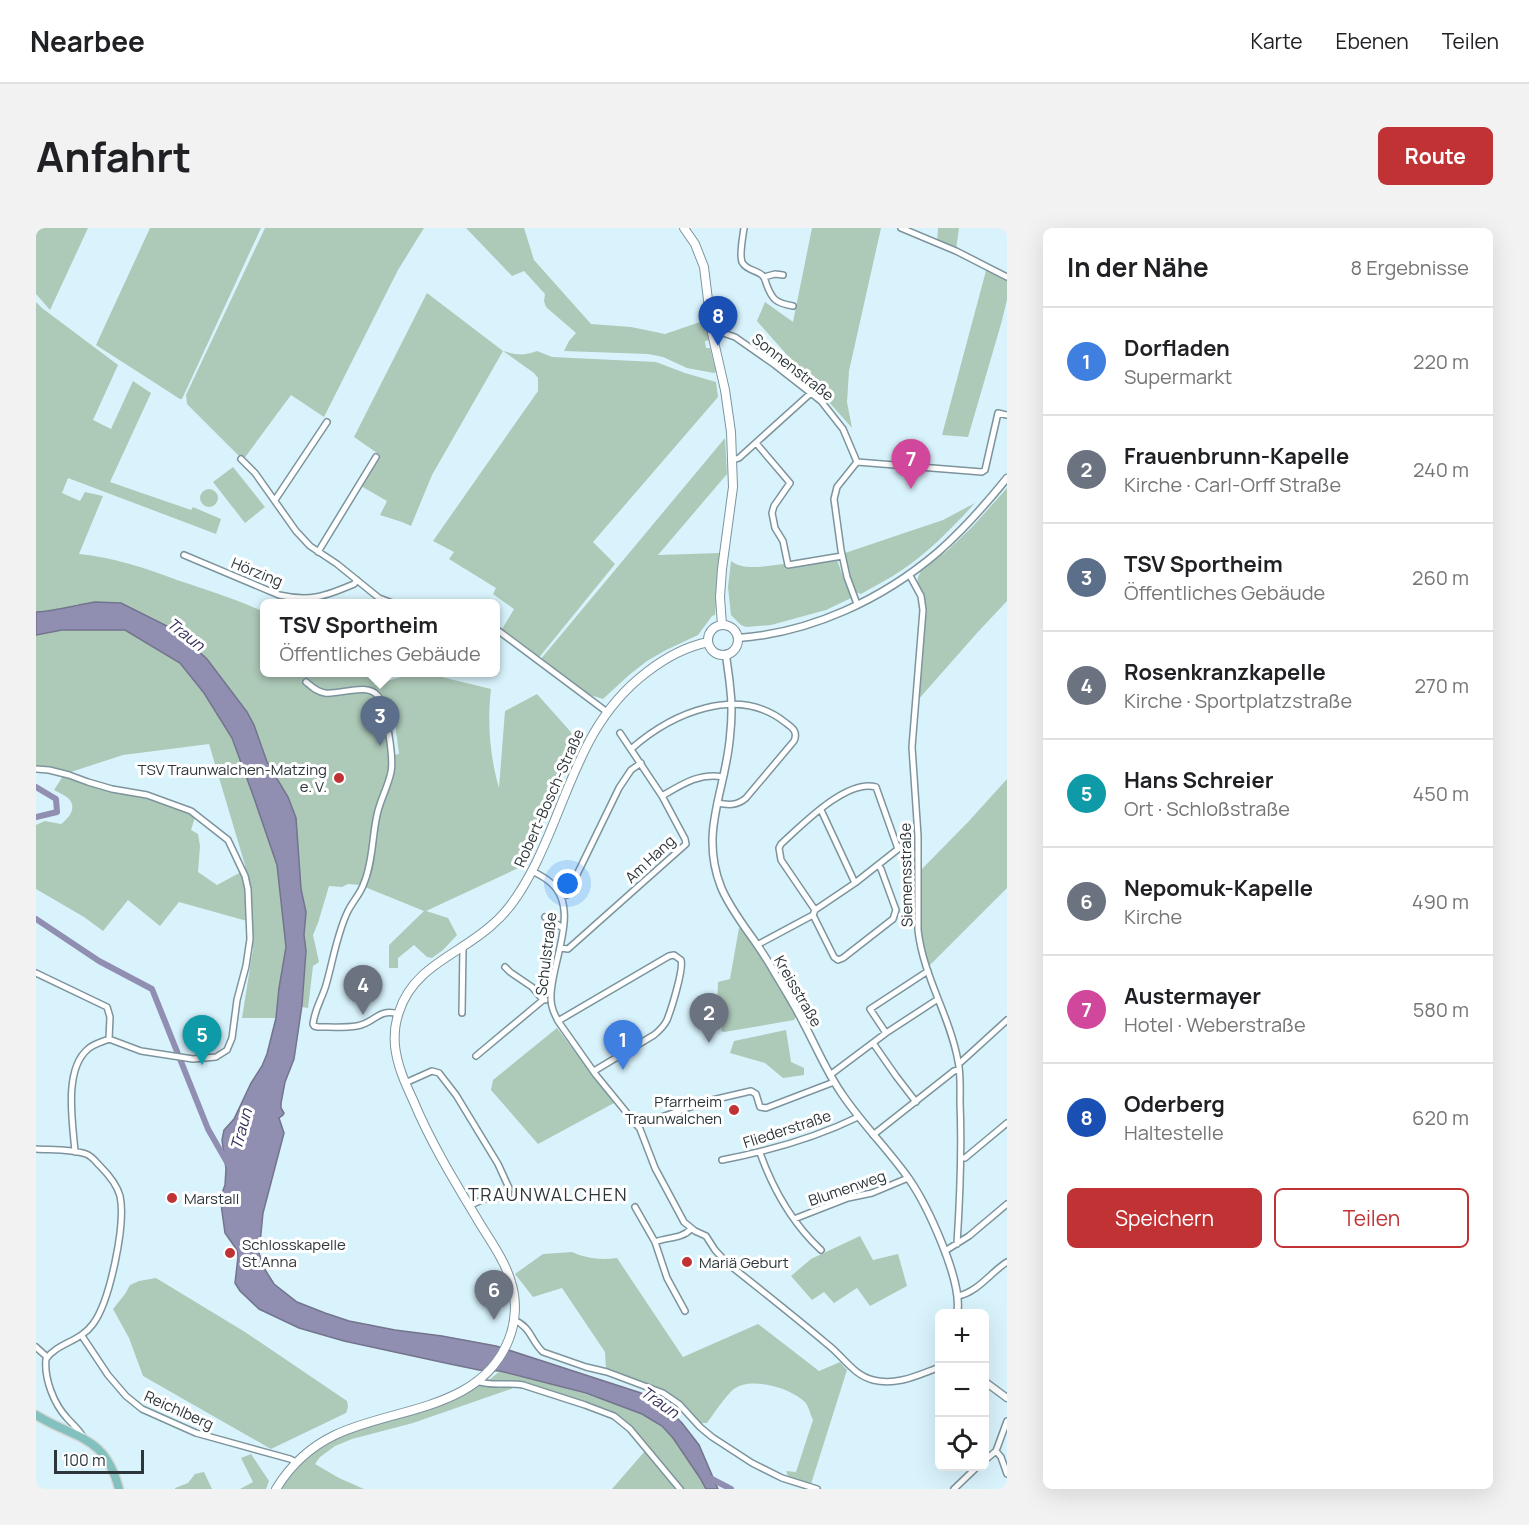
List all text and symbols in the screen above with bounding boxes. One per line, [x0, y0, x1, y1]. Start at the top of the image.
text: Nearbee [30, 22, 145, 60]
text: Karte [1250, 27, 1302, 55]
text: Ebenen [1335, 27, 1409, 55]
text: Teilen [1442, 27, 1499, 55]
text: Anfahrt [36, 127, 191, 185]
button: Route [1378, 127, 1493, 185]
text: In der Nähe [1067, 249, 1209, 285]
text: 8 Ergebnisse [1351, 254, 1469, 281]
pin: 8 [698, 296, 738, 346]
street label: Sonnenstraße [748, 328, 838, 406]
text: Dorfladen [1124, 333, 1230, 363]
text: 1 [1082, 348, 1091, 375]
text: 220 m [1413, 348, 1469, 375]
text: Supermarkt [1124, 363, 1232, 390]
pin: 7 [892, 440, 930, 489]
text: Frauenbrunn-Kapelle [1124, 441, 1349, 471]
text: 2 [1081, 456, 1092, 483]
text: 240 m [1413, 456, 1469, 483]
text: Kirche · Carl-Orff Straße [1124, 471, 1341, 498]
text: TSV Sportheim [1124, 549, 1283, 579]
street label: Hörzing [228, 552, 286, 592]
text: 3 [1081, 564, 1092, 591]
text: 260 m [1412, 564, 1469, 591]
text: Öffentliches Gebäude [1124, 579, 1325, 606]
popup [260, 599, 500, 677]
text: TSV Sportheim [279, 610, 438, 640]
water label: Traun [163, 612, 210, 656]
text: Öffentliches Gebäude [279, 640, 481, 667]
text: Rosenkranzkapelle [1124, 657, 1326, 687]
text: 4 [1080, 672, 1093, 699]
text: 270 m [1414, 672, 1469, 699]
text: Kirche · Sportplatzstraße [1124, 687, 1352, 714]
pin: 3 [360, 696, 400, 746]
street label: Robert-Bosch-Straße [509, 725, 589, 871]
place label: TSV Traunwalchen-Matzing e. V. [138, 759, 327, 797]
text: Hans Schreier [1124, 765, 1274, 795]
marker: TSV Traunwalchen-Matzing e. V. [332, 771, 346, 785]
text: 5 [1081, 780, 1092, 807]
text: 450 m [1413, 780, 1469, 807]
text: Ort · Schloßstraße [1124, 795, 1290, 822]
street label: Siemensstraße [895, 822, 917, 927]
street label: Am Hang [620, 830, 680, 888]
your location [553, 869, 582, 898]
text: Nepomuk-Kapelle [1124, 873, 1313, 903]
text: 6 [1080, 888, 1093, 915]
text: 490 m [1412, 888, 1469, 915]
text: Kirche [1124, 903, 1182, 930]
street label: Schulstraße [530, 911, 562, 997]
street label: Kreisstraße [769, 951, 827, 1031]
pin: 4 [344, 966, 382, 1015]
text: Austermayer [1124, 981, 1261, 1011]
pin: 2 [690, 994, 728, 1043]
text: 7 [1081, 996, 1092, 1023]
text: 580 m [1413, 996, 1469, 1023]
text: Hotel · Weberstraße [1124, 1011, 1306, 1038]
pin: 5 [182, 1016, 222, 1065]
pin: 1 [604, 1020, 642, 1070]
text: Oderberg [1124, 1089, 1225, 1119]
place label: Pfarrheim Traunwalchen [625, 1091, 722, 1129]
marker: Pfarrheim Traunwalchen [727, 1103, 741, 1117]
text: 8 [1080, 1104, 1093, 1131]
text: 620 m [1412, 1104, 1469, 1131]
water label: Traun [225, 1105, 257, 1152]
street label: Fliederstraße [740, 1105, 834, 1153]
text: Haltestelle [1124, 1119, 1224, 1146]
street label: Blumenweg [805, 1165, 889, 1211]
district label: TRAUNWALCHEN [468, 1182, 628, 1206]
place label: Marstall [184, 1188, 239, 1209]
button: Speichern [1067, 1188, 1262, 1248]
button: Teilen [1274, 1188, 1469, 1248]
marker: Marstall [165, 1191, 179, 1205]
place label: Schlosskapelle St.Anna [242, 1234, 346, 1272]
marker: Schlosskapelle St.Anna [223, 1246, 237, 1260]
place label: Mariä Geburt [699, 1252, 789, 1273]
marker: Mariä Geburt [680, 1255, 694, 1269]
pin: 6 [474, 1270, 514, 1320]
map controls [935, 1309, 989, 1471]
button: + [935, 1309, 989, 1363]
button: − [935, 1363, 989, 1417]
water label: Traun [636, 1381, 684, 1423]
street label: Reichlberg [141, 1385, 217, 1435]
button: locate [935, 1417, 989, 1471]
scale bar [54, 1447, 144, 1474]
text: 100 m [63, 1449, 106, 1471]

